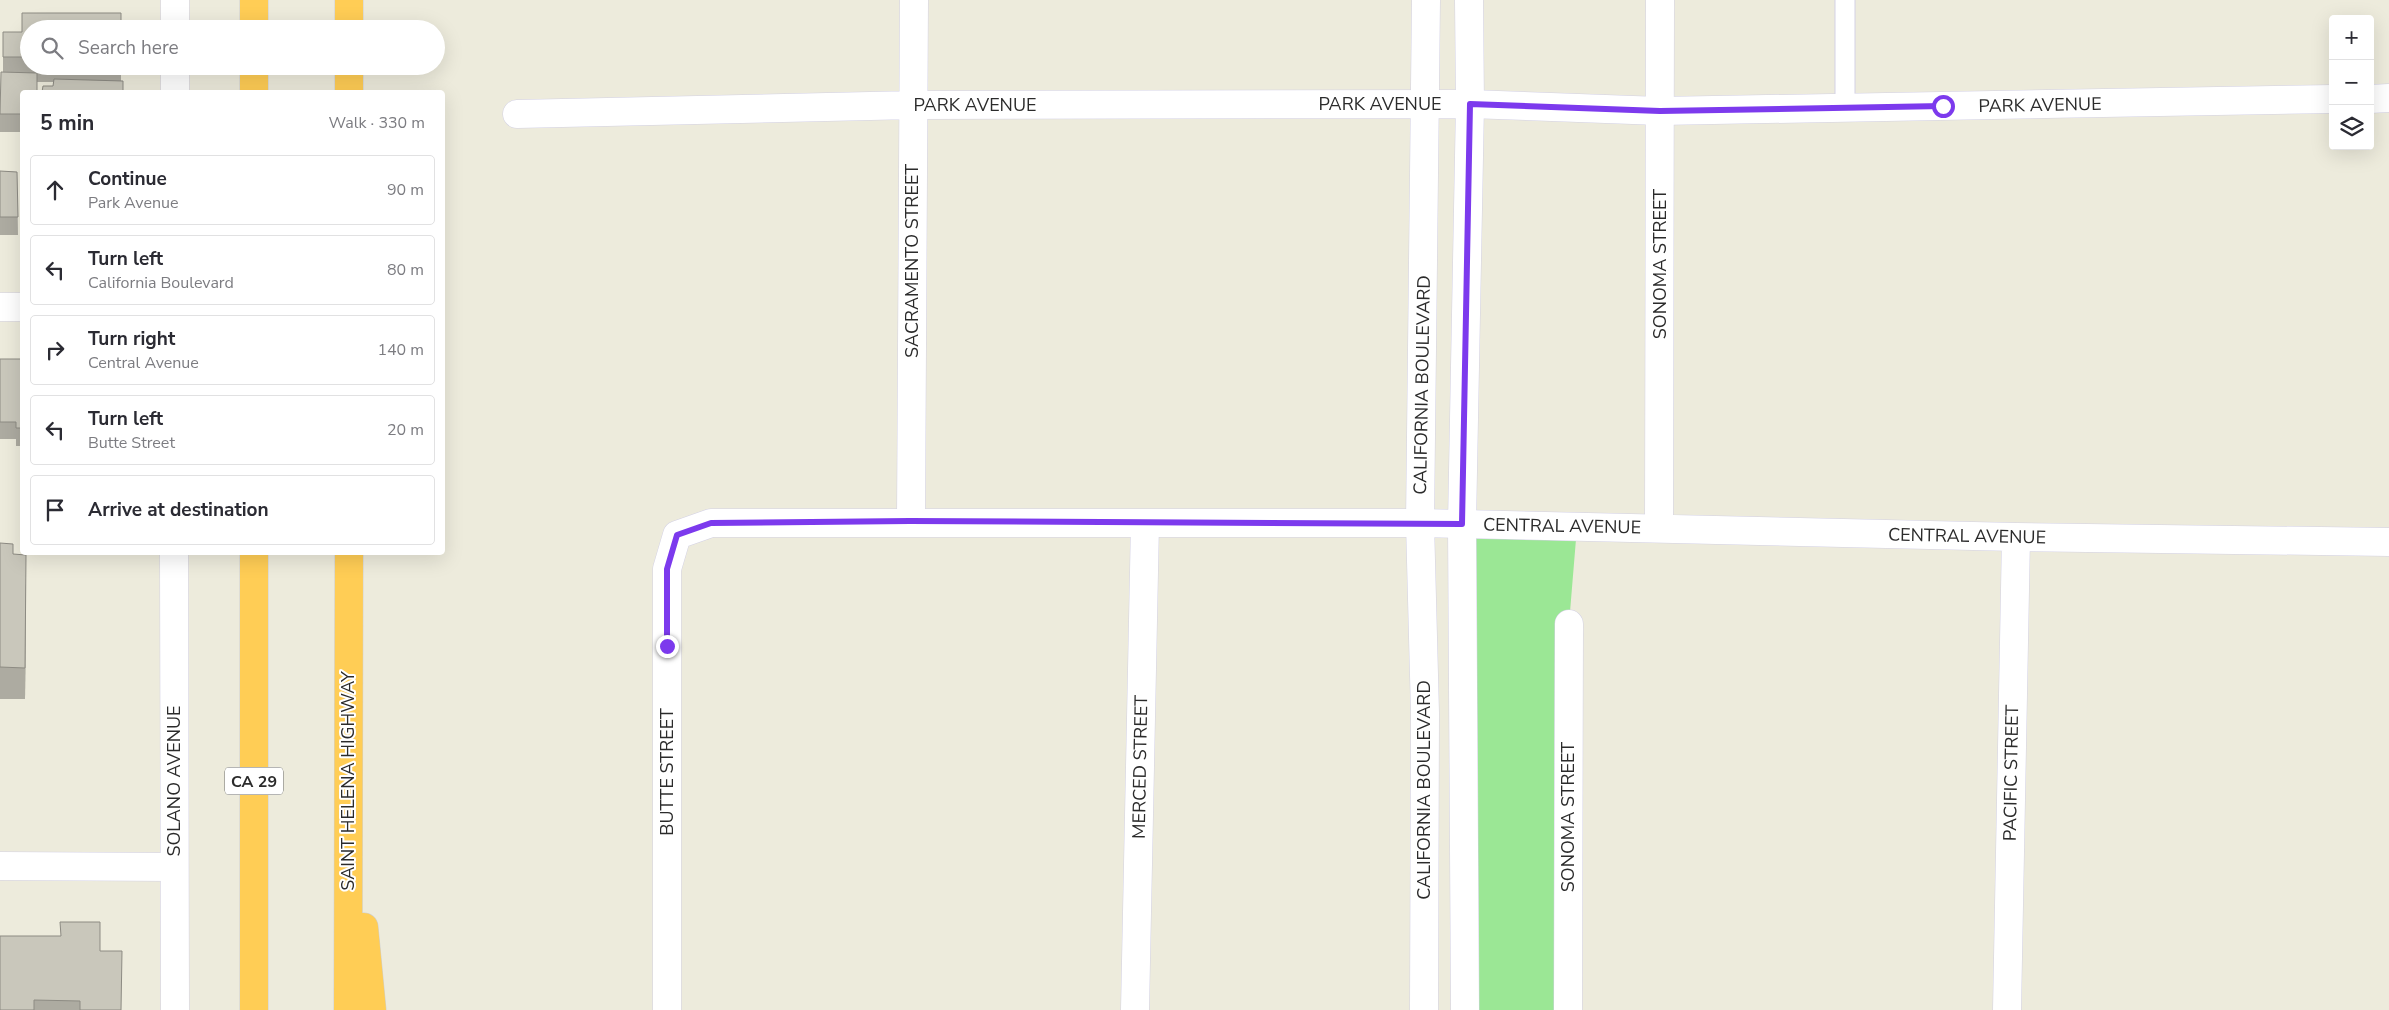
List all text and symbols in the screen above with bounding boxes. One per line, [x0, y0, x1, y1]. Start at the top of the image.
map controls [2329, 15, 2374, 150]
button: + [2329, 15, 2374, 60]
search box [20, 20, 445, 75]
icon: search [38, 34, 66, 62]
text: Search here [78, 35, 179, 61]
button: − [2329, 60, 2374, 105]
street label: PARK AVENUE [1318, 92, 1442, 116]
street label: PARK AVENUE [1978, 92, 2102, 118]
street label: PARK AVENUE [913, 93, 1037, 117]
route start [1932, 95, 1955, 118]
button: layers [2329, 105, 2374, 150]
text: 5 min [40, 109, 94, 137]
text: Walk · 330 m [329, 112, 425, 134]
street label: SACRAMENTO STREET [900, 164, 924, 358]
text: Continue [88, 166, 167, 192]
icon: ahead [41, 176, 69, 204]
text: 90 m [387, 179, 424, 201]
street label: SONOMA STREET [1648, 189, 1672, 339]
text: Park Avenue [88, 192, 179, 214]
text: Turn left [88, 246, 163, 272]
icon: left [41, 256, 69, 284]
text: 80 m [387, 259, 424, 281]
text: California Boulevard [88, 272, 234, 294]
street label: CALIFORNIA BOULEVARD [1408, 275, 1436, 495]
text: Turn right [88, 326, 175, 352]
icon: right [41, 336, 69, 364]
text: 140 m [377, 339, 424, 361]
text: Central Avenue [88, 352, 199, 374]
text: Turn left [88, 406, 163, 432]
icon: left [41, 416, 69, 444]
text: 20 m [387, 419, 424, 441]
text: Butte Street [88, 432, 175, 454]
icon: arrive [41, 496, 69, 524]
text: Arrive at destination [88, 497, 269, 523]
street label: CENTRAL AVENUE [1483, 513, 1641, 539]
street label: CENTRAL AVENUE [1888, 523, 2046, 549]
route end [656, 635, 679, 658]
street label: SAINT HELENA HIGHWAY [336, 671, 360, 891]
street label: CALIFORNIA BOULEVARD [1412, 680, 1436, 900]
street label: MERCED STREET [1127, 695, 1153, 839]
street label: SOLANO AVENUE [162, 705, 186, 857]
street label: PACIFIC STREET [1998, 705, 2024, 841]
street label: BUTTE STREET [655, 708, 679, 836]
street label: SONOMA STREET [1556, 742, 1580, 892]
road number: CA 29 [225, 768, 283, 794]

